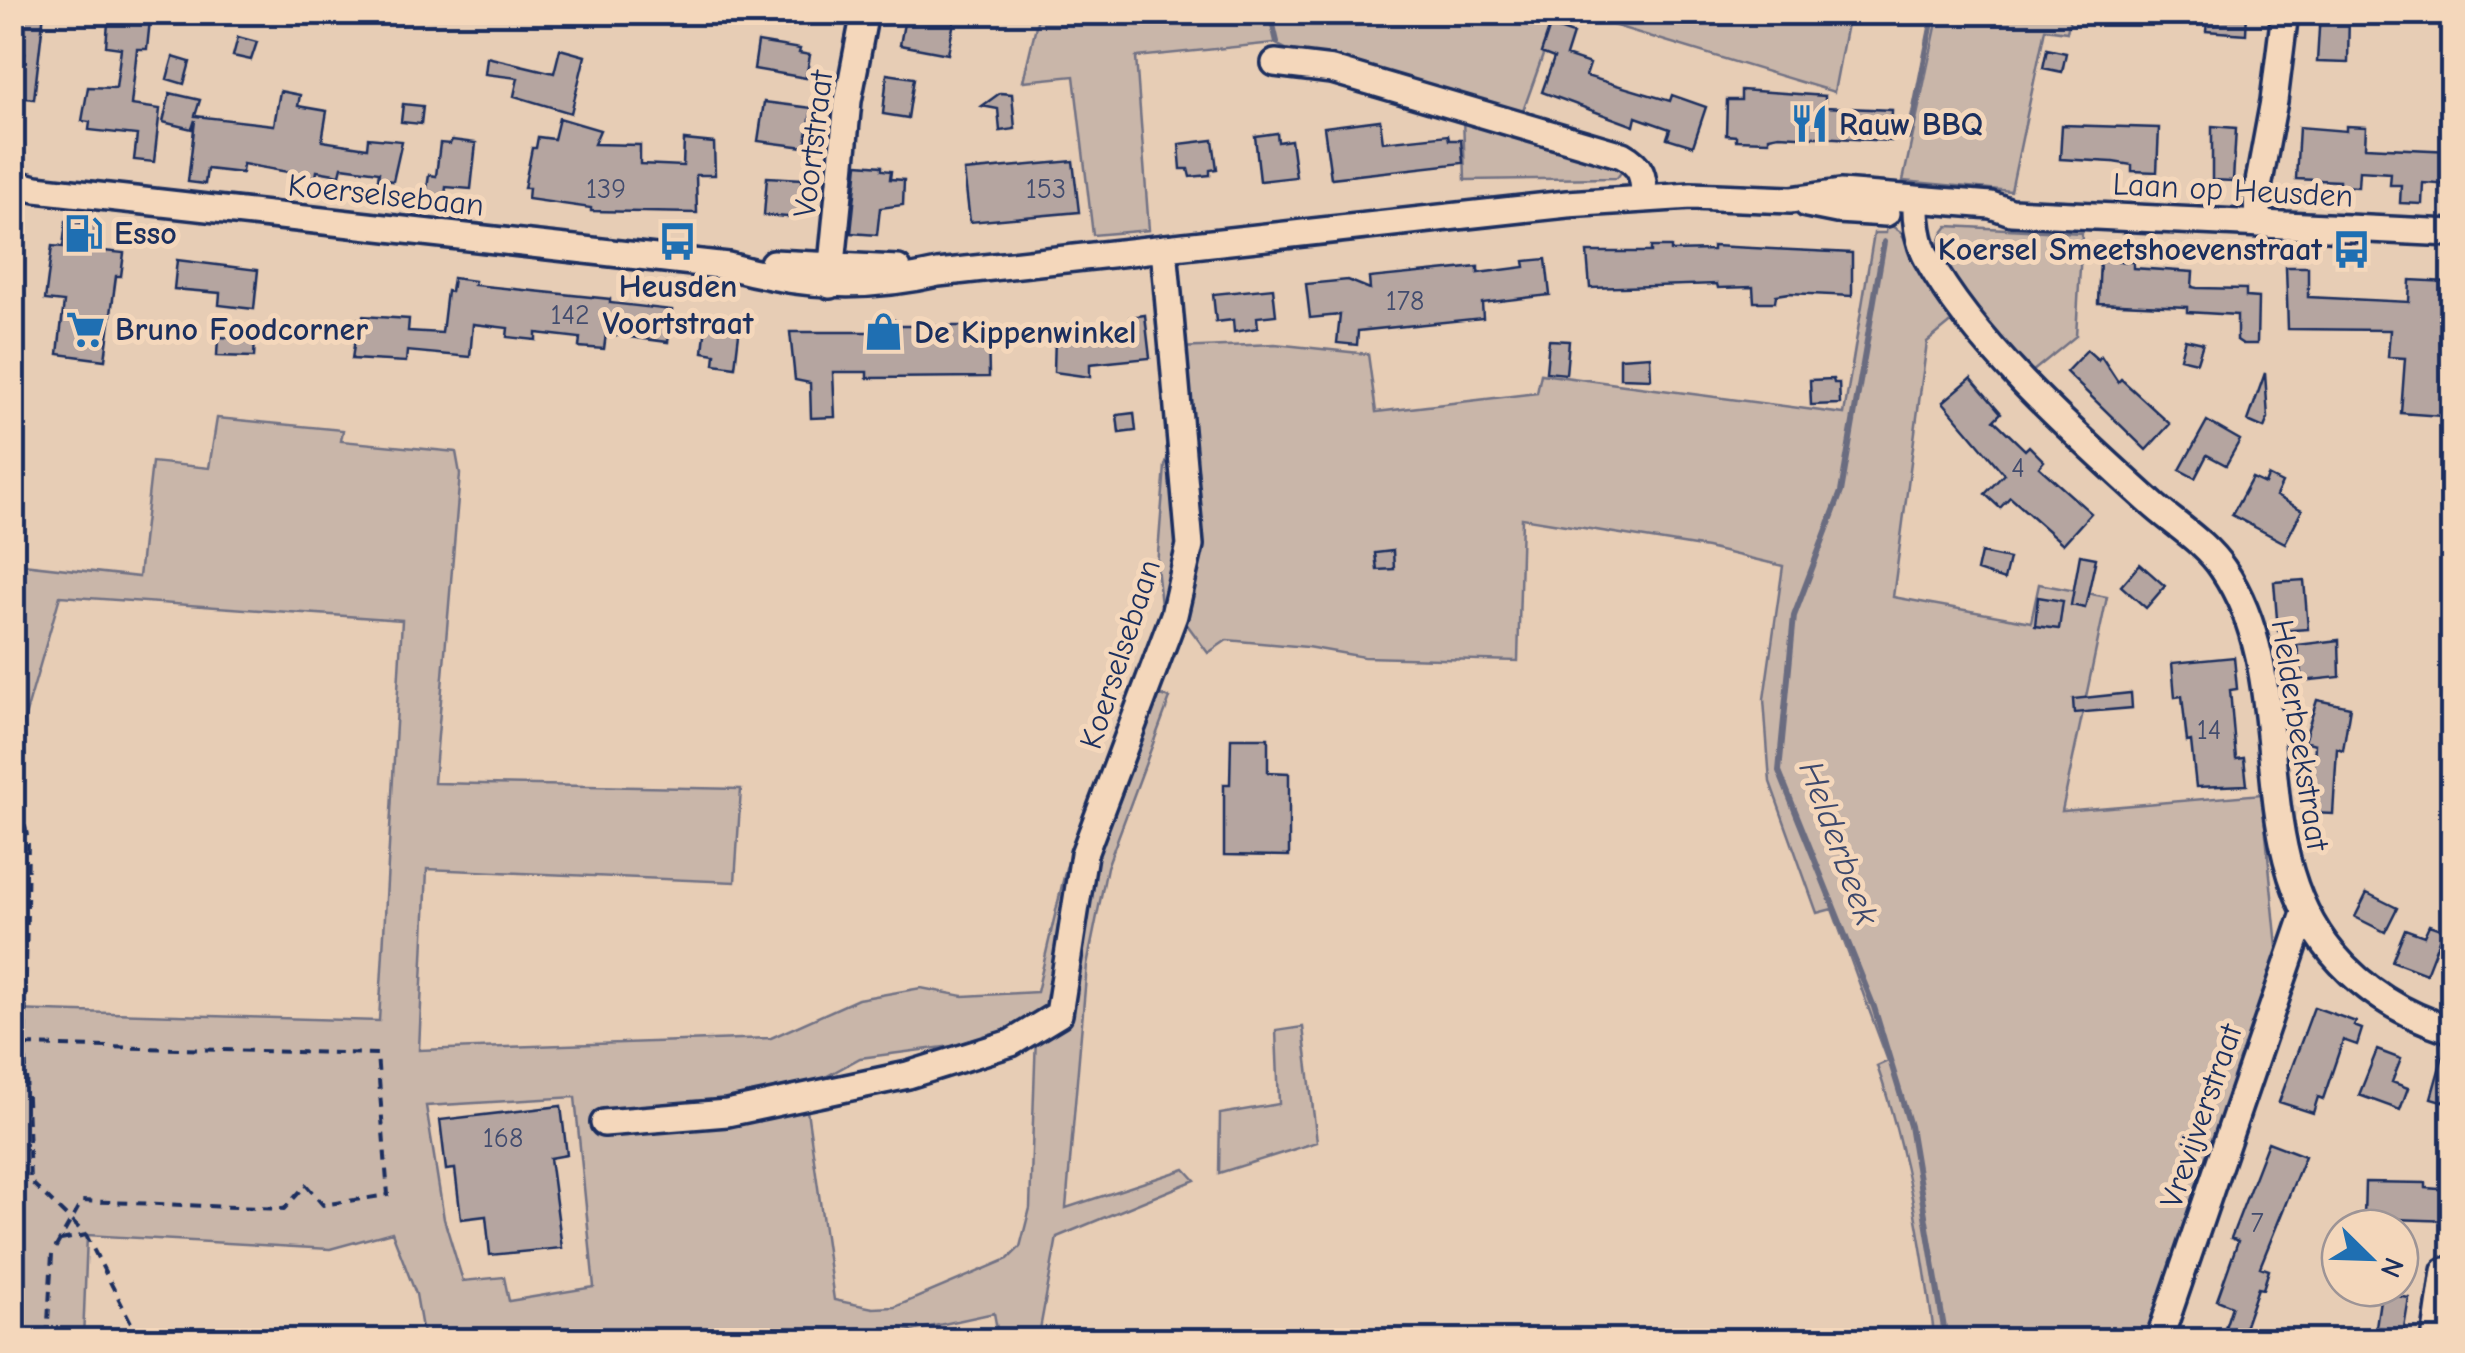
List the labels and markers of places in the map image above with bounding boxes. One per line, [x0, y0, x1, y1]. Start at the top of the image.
restaurant icon: Rauw BBQ [1788, 103, 1830, 145]
place label: Rauw BBQ [1839, 106, 1983, 143]
fuel station icon: Esso [63, 212, 105, 254]
place label: Esso [114, 215, 177, 252]
bus stop icon: Heusden Voortstraat [657, 220, 699, 262]
bus stop icon: Koersel Smeetshoevenstraat [2331, 228, 2373, 270]
place label: Koersel Smeetshoevenstraat [1938, 231, 2322, 268]
place label: Heusden Voortstraat [603, 268, 754, 342]
supermarket icon: Bruno Foodcorner [64, 308, 106, 350]
place label: Bruno Foodcorner [115, 311, 368, 348]
shop icon: De Kippenwinkel [863, 311, 905, 353]
place label: De Kippenwinkel [914, 314, 1137, 351]

